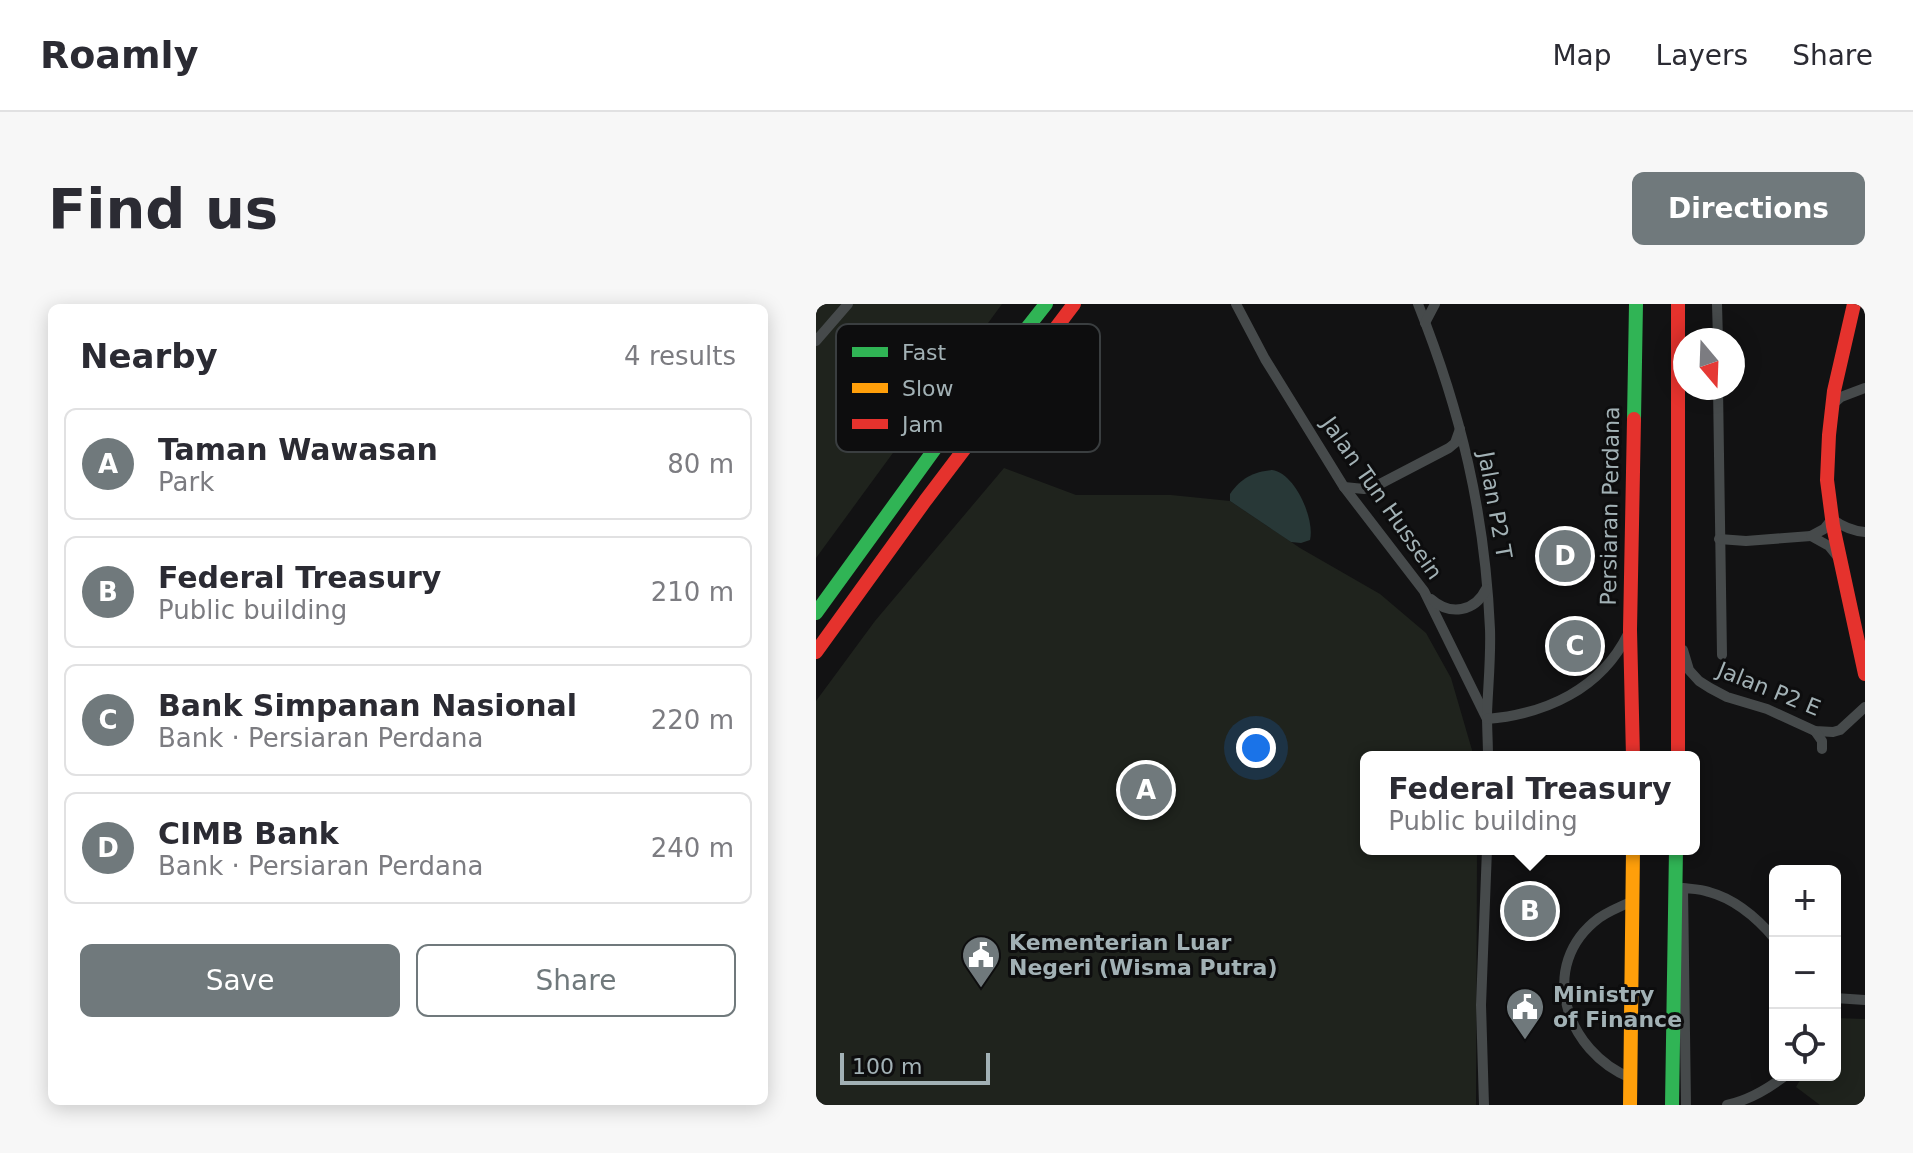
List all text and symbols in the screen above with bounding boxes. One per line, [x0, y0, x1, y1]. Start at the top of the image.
text: Roamly [40, 33, 198, 77]
text: Map [1552, 39, 1612, 72]
text: Layers [1656, 39, 1748, 72]
text: Share [1792, 39, 1873, 72]
button: Directions [1632, 172, 1865, 245]
text: Find us [48, 176, 278, 241]
legend [836, 324, 1100, 452]
north arrow [1673, 328, 1745, 400]
text: Nearby [80, 336, 218, 376]
text: Fast [902, 340, 947, 365]
text: 4 results [624, 341, 736, 371]
text: Slow [902, 376, 954, 401]
street label: Persiaran Perdana [1596, 406, 1624, 606]
street label: Jalan Tun Hussein [1315, 410, 1447, 584]
text: Jam [900, 412, 943, 437]
text: Taman Wawasan [158, 432, 438, 467]
street label: Jalan P2 T [1473, 448, 1517, 561]
text: A [98, 449, 118, 479]
text: 80 m [667, 449, 734, 479]
text: Park [158, 467, 214, 497]
pin: D [1539, 526, 1591, 586]
text: Federal Treasury [158, 560, 441, 595]
text: B [98, 577, 118, 607]
text: 210 m [651, 577, 734, 607]
text: Public building [158, 595, 347, 625]
pin: C [1549, 616, 1601, 676]
street label: Jalan P2 E [1712, 656, 1824, 721]
text: Bank Simpanan Nasional [158, 688, 577, 723]
text: C [98, 705, 118, 735]
text: 220 m [651, 705, 734, 735]
text: Bank · Persiaran Perdana [158, 723, 483, 753]
your location [1236, 728, 1276, 768]
popup [1360, 751, 1700, 855]
pin: A [1120, 760, 1172, 820]
text: Federal Treasury [1388, 771, 1672, 806]
text: Public building [1388, 806, 1578, 836]
text: CIMB Bank [158, 816, 339, 851]
text: D [97, 833, 119, 863]
text: 240 m [651, 833, 734, 863]
text: Bank · Persiaran Perdana [158, 851, 483, 881]
map controls [1769, 865, 1841, 1081]
button: + [1769, 865, 1841, 937]
pin: B [1504, 881, 1556, 941]
place label: Kementerian Luar Negeri (Wisma Putra) [1009, 930, 1278, 980]
public building icon: Kementerian Luar Negeri (Wisma Putra) [960, 934, 1002, 989]
button: − [1769, 937, 1841, 1009]
button: Save [80, 944, 400, 1017]
button: Share [416, 944, 736, 1017]
place label: Ministry of Finance [1553, 982, 1682, 1032]
public building icon: Ministry of Finance [1504, 986, 1546, 1041]
button: locate [1769, 1009, 1841, 1081]
scale bar [840, 1049, 990, 1085]
text: 100 m [852, 1054, 922, 1079]

